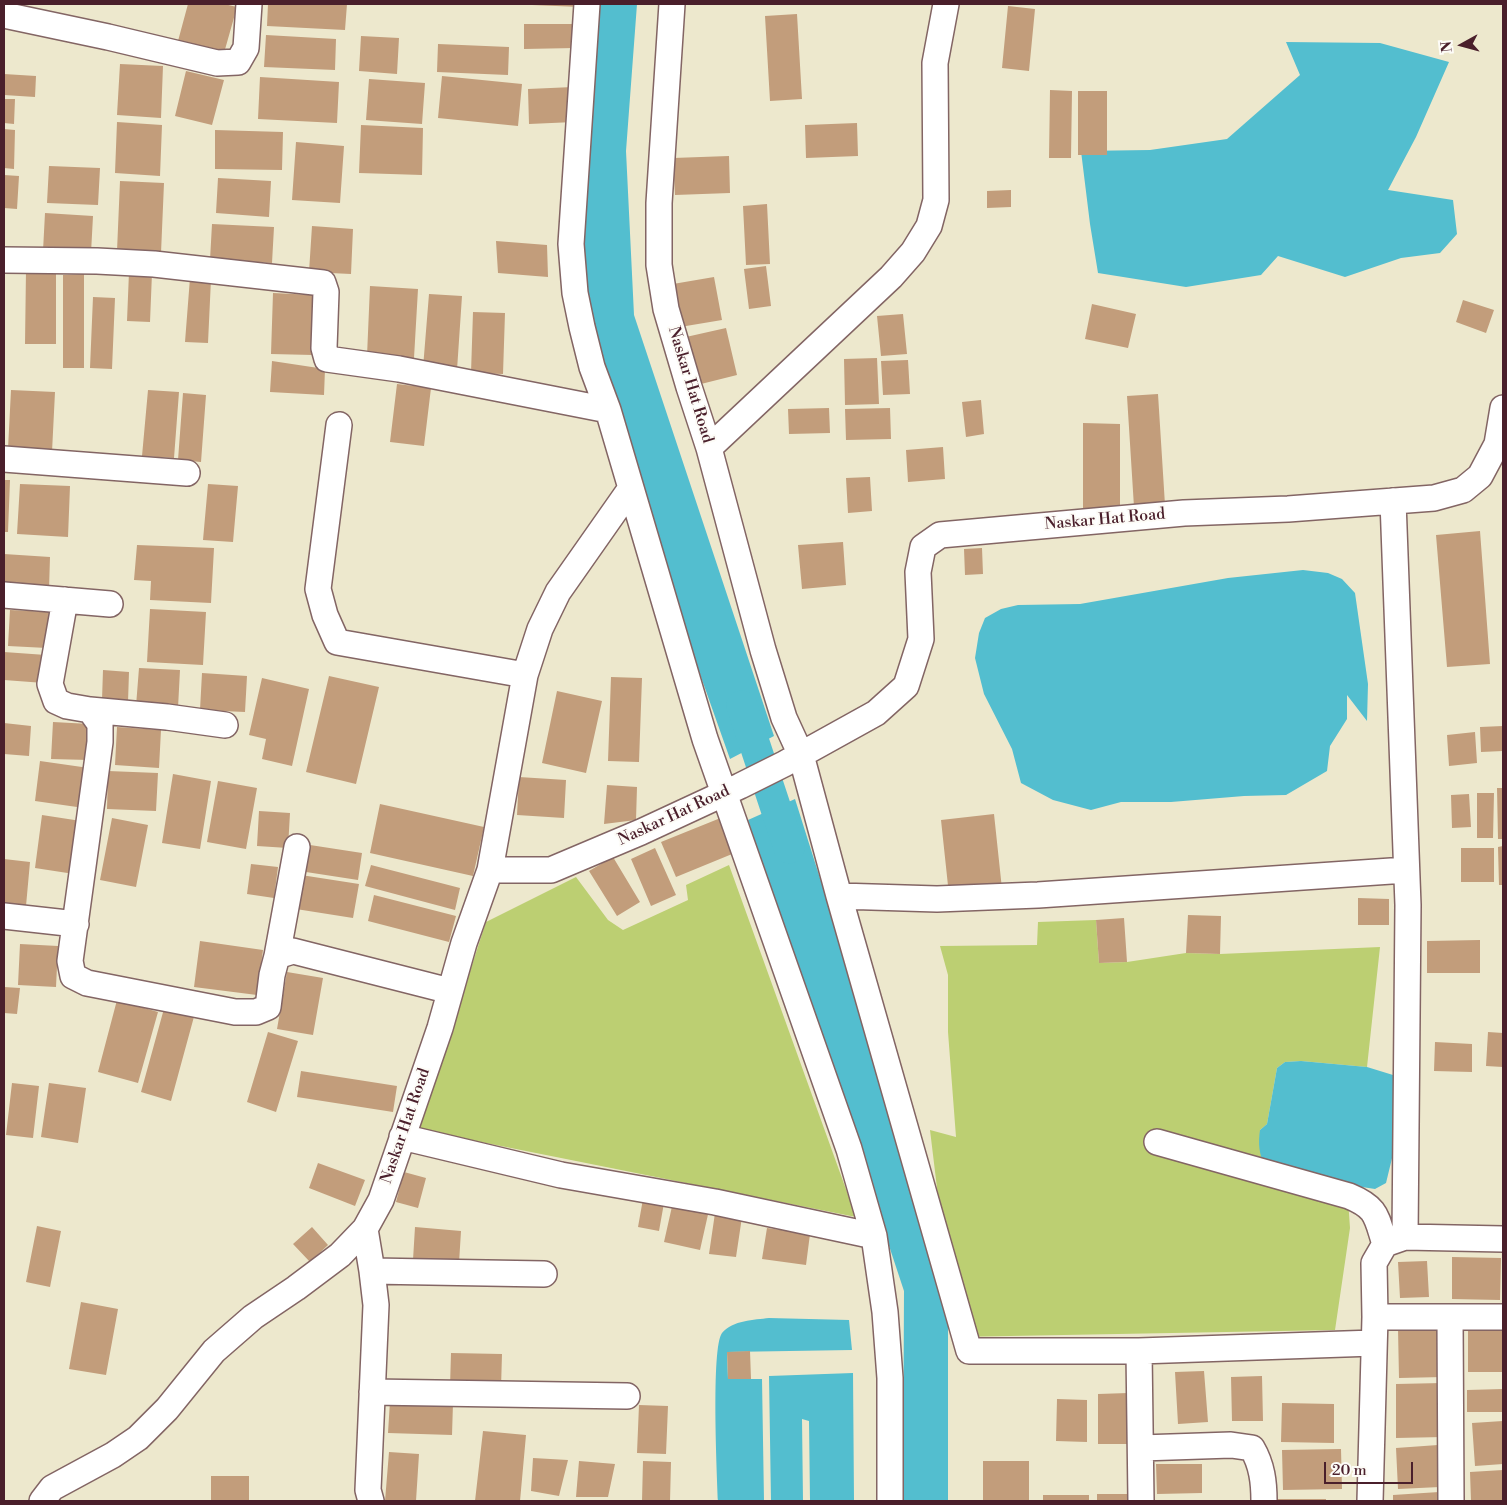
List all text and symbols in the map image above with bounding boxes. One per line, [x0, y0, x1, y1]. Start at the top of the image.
north arrow [1437, 20, 1487, 70]
text: N [1438, 40, 1457, 53]
street label: Naskar Hat Road [663, 324, 717, 446]
street label: Naskar Hat Road [1044, 505, 1166, 535]
street label: Naskar Hat Road [615, 782, 733, 850]
street label: Naskar Hat Road [377, 1066, 435, 1186]
scale bar [1327, 1452, 1416, 1484]
text: 20 m [1332, 1461, 1367, 1480]

